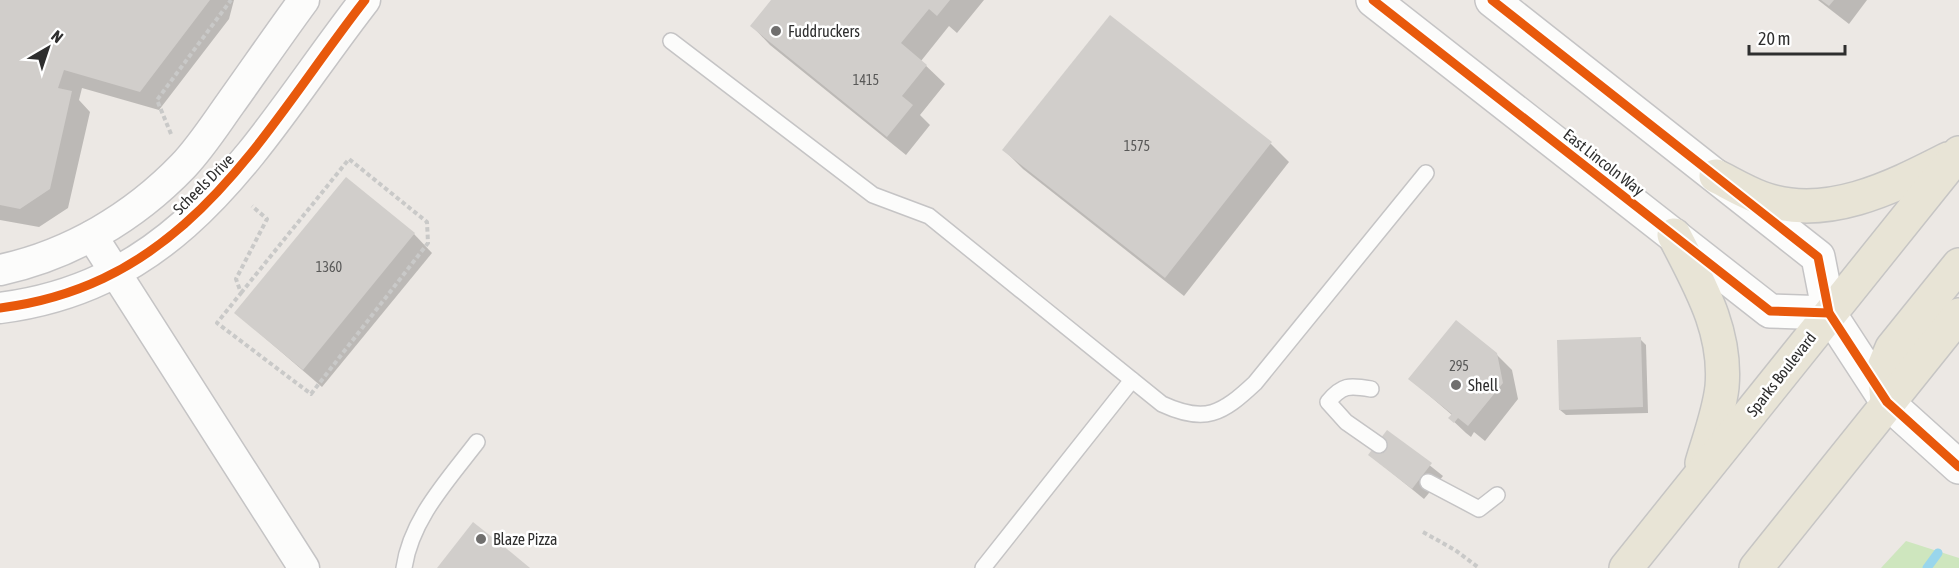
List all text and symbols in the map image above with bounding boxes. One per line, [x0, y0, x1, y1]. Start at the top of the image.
north arrow [18, 18, 78, 78]
scale bar [1749, 18, 1845, 56]
place label: Fuddruckers [788, 22, 860, 40]
marker: Fuddruckers [769, 24, 783, 38]
text: N [48, 26, 67, 46]
text: 20 m [1758, 28, 1790, 49]
house number: 1415 [853, 72, 879, 88]
street label: East Lincoln Way [1560, 125, 1648, 200]
house number: 1575 [1124, 138, 1150, 154]
street label: Scheels Drive [169, 150, 237, 218]
house number: 1360 [316, 259, 343, 275]
street label: Sparks Boulevard [1743, 328, 1820, 420]
house number: 295 [1449, 358, 1469, 374]
place label: Shell [1468, 376, 1499, 394]
marker: Shell [1449, 378, 1463, 392]
place label: Blaze Pizza [493, 530, 557, 548]
marker: Blaze Pizza [474, 532, 488, 546]

